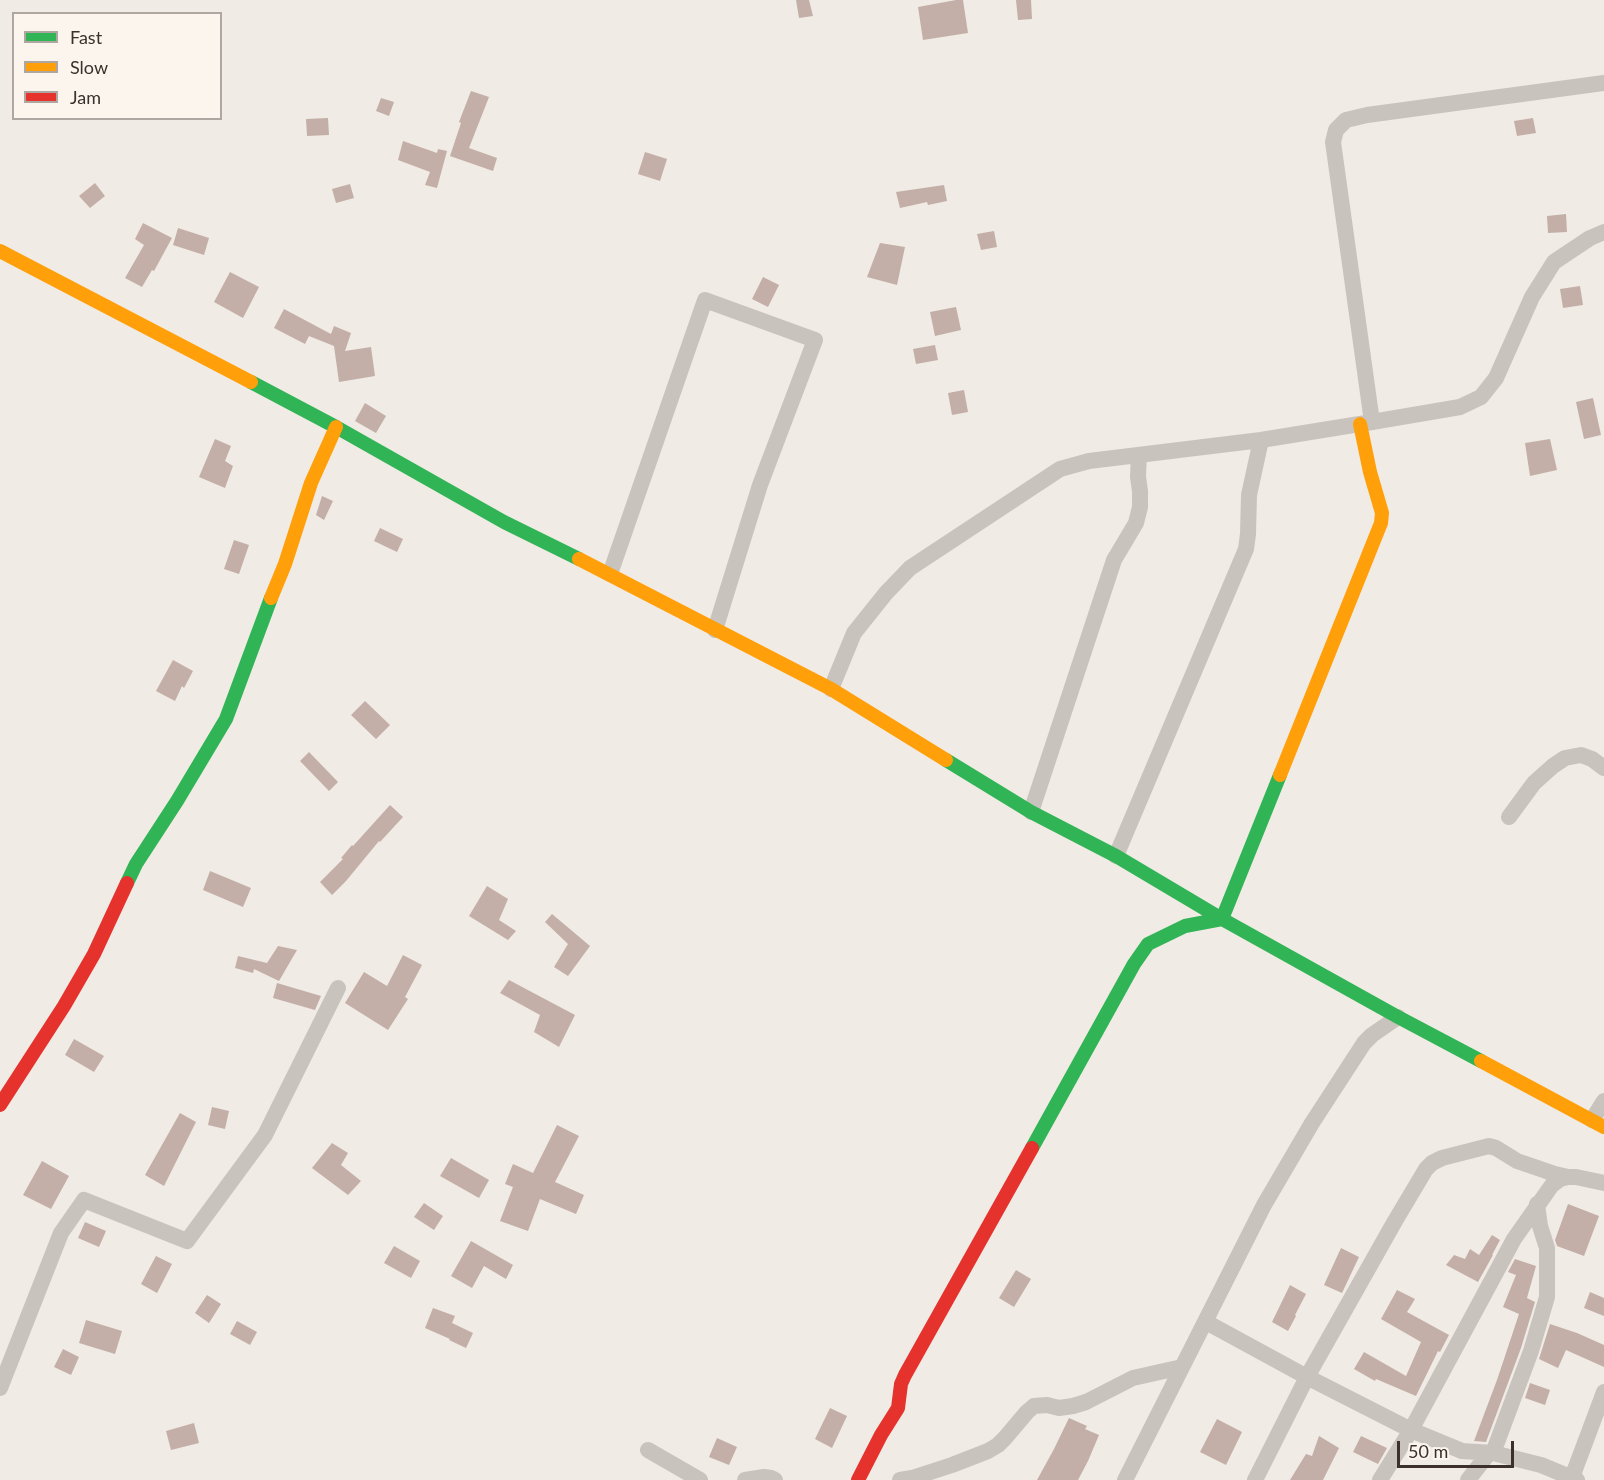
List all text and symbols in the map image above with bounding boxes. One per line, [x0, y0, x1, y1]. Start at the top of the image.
legend [12, 12, 222, 120]
text: Fast [70, 26, 102, 48]
text: Slow [70, 56, 108, 78]
text: Jam [70, 86, 101, 108]
scale bar [1400, 1429, 1517, 1467]
text: 50 m [1408, 1440, 1448, 1462]

